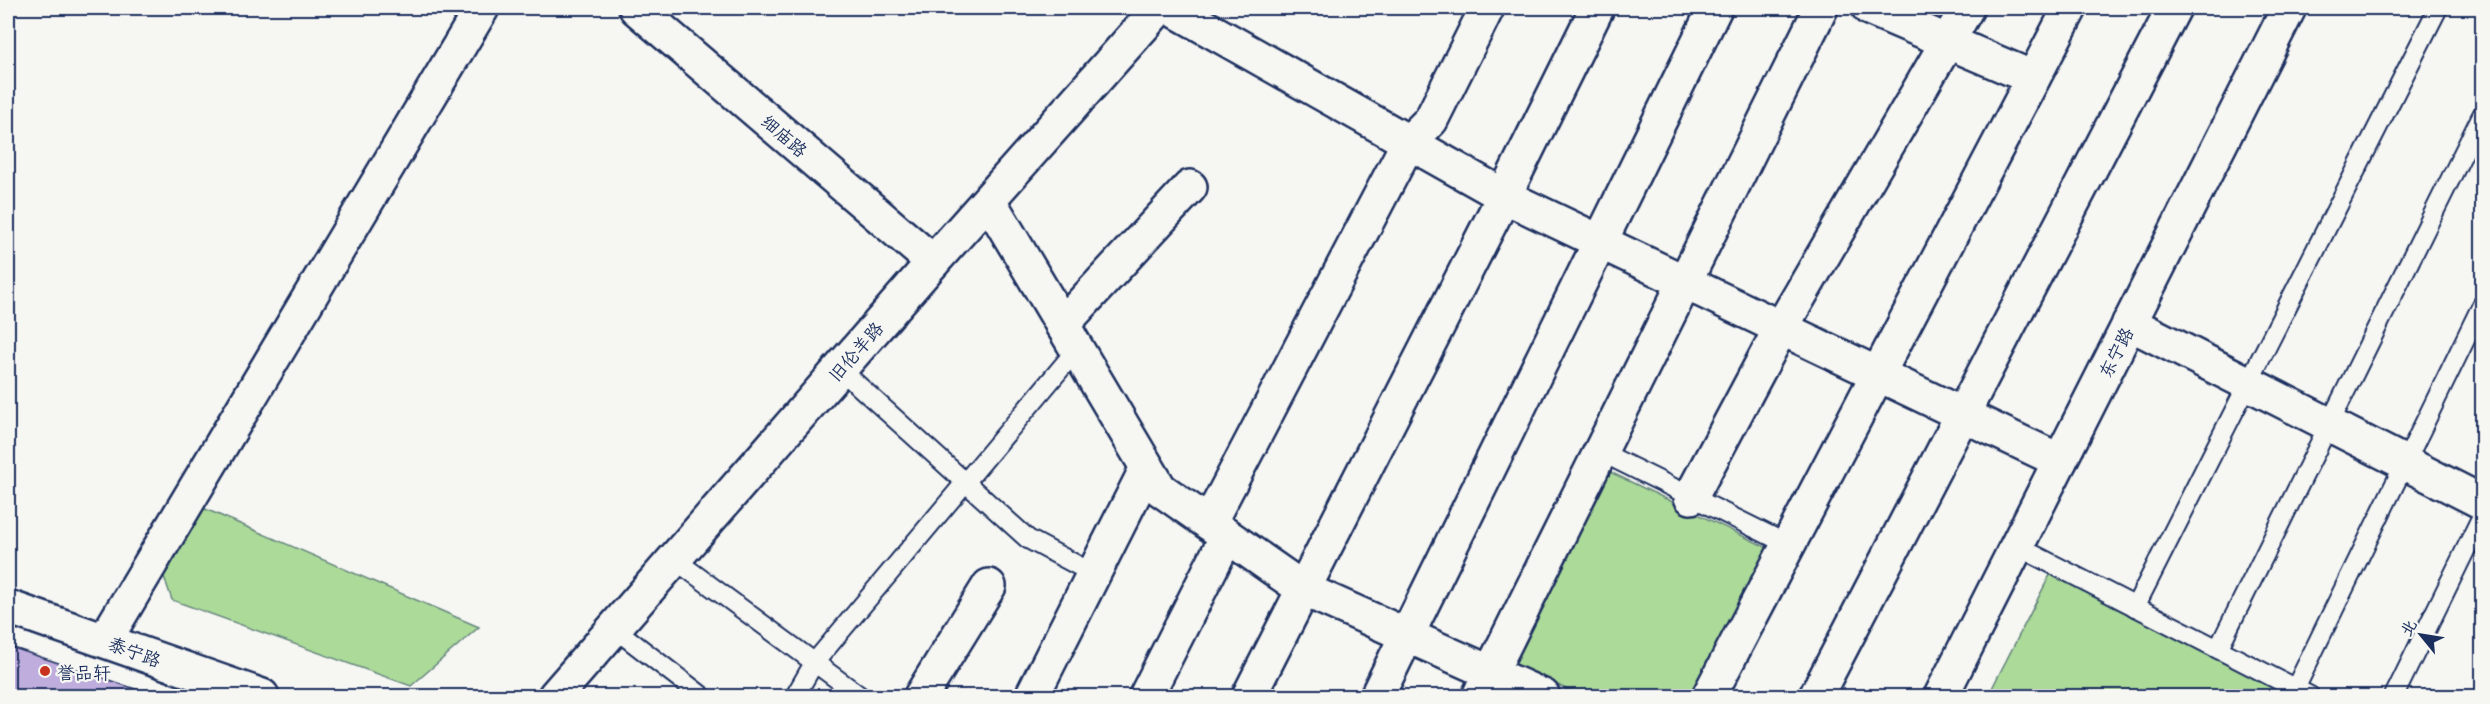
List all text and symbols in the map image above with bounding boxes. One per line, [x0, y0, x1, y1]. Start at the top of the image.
street label: 细庙路 [756, 107, 814, 163]
street label: 旧伦羊路 [821, 315, 889, 387]
street label: 东宁路 [2091, 322, 2139, 382]
north arrow [2391, 605, 2451, 665]
text: 北 [2393, 614, 2422, 640]
street label: 泰宁路 [105, 629, 165, 673]
place label: 誉品轩 [57, 658, 111, 685]
marker: 誉品轩 [38, 664, 52, 678]

